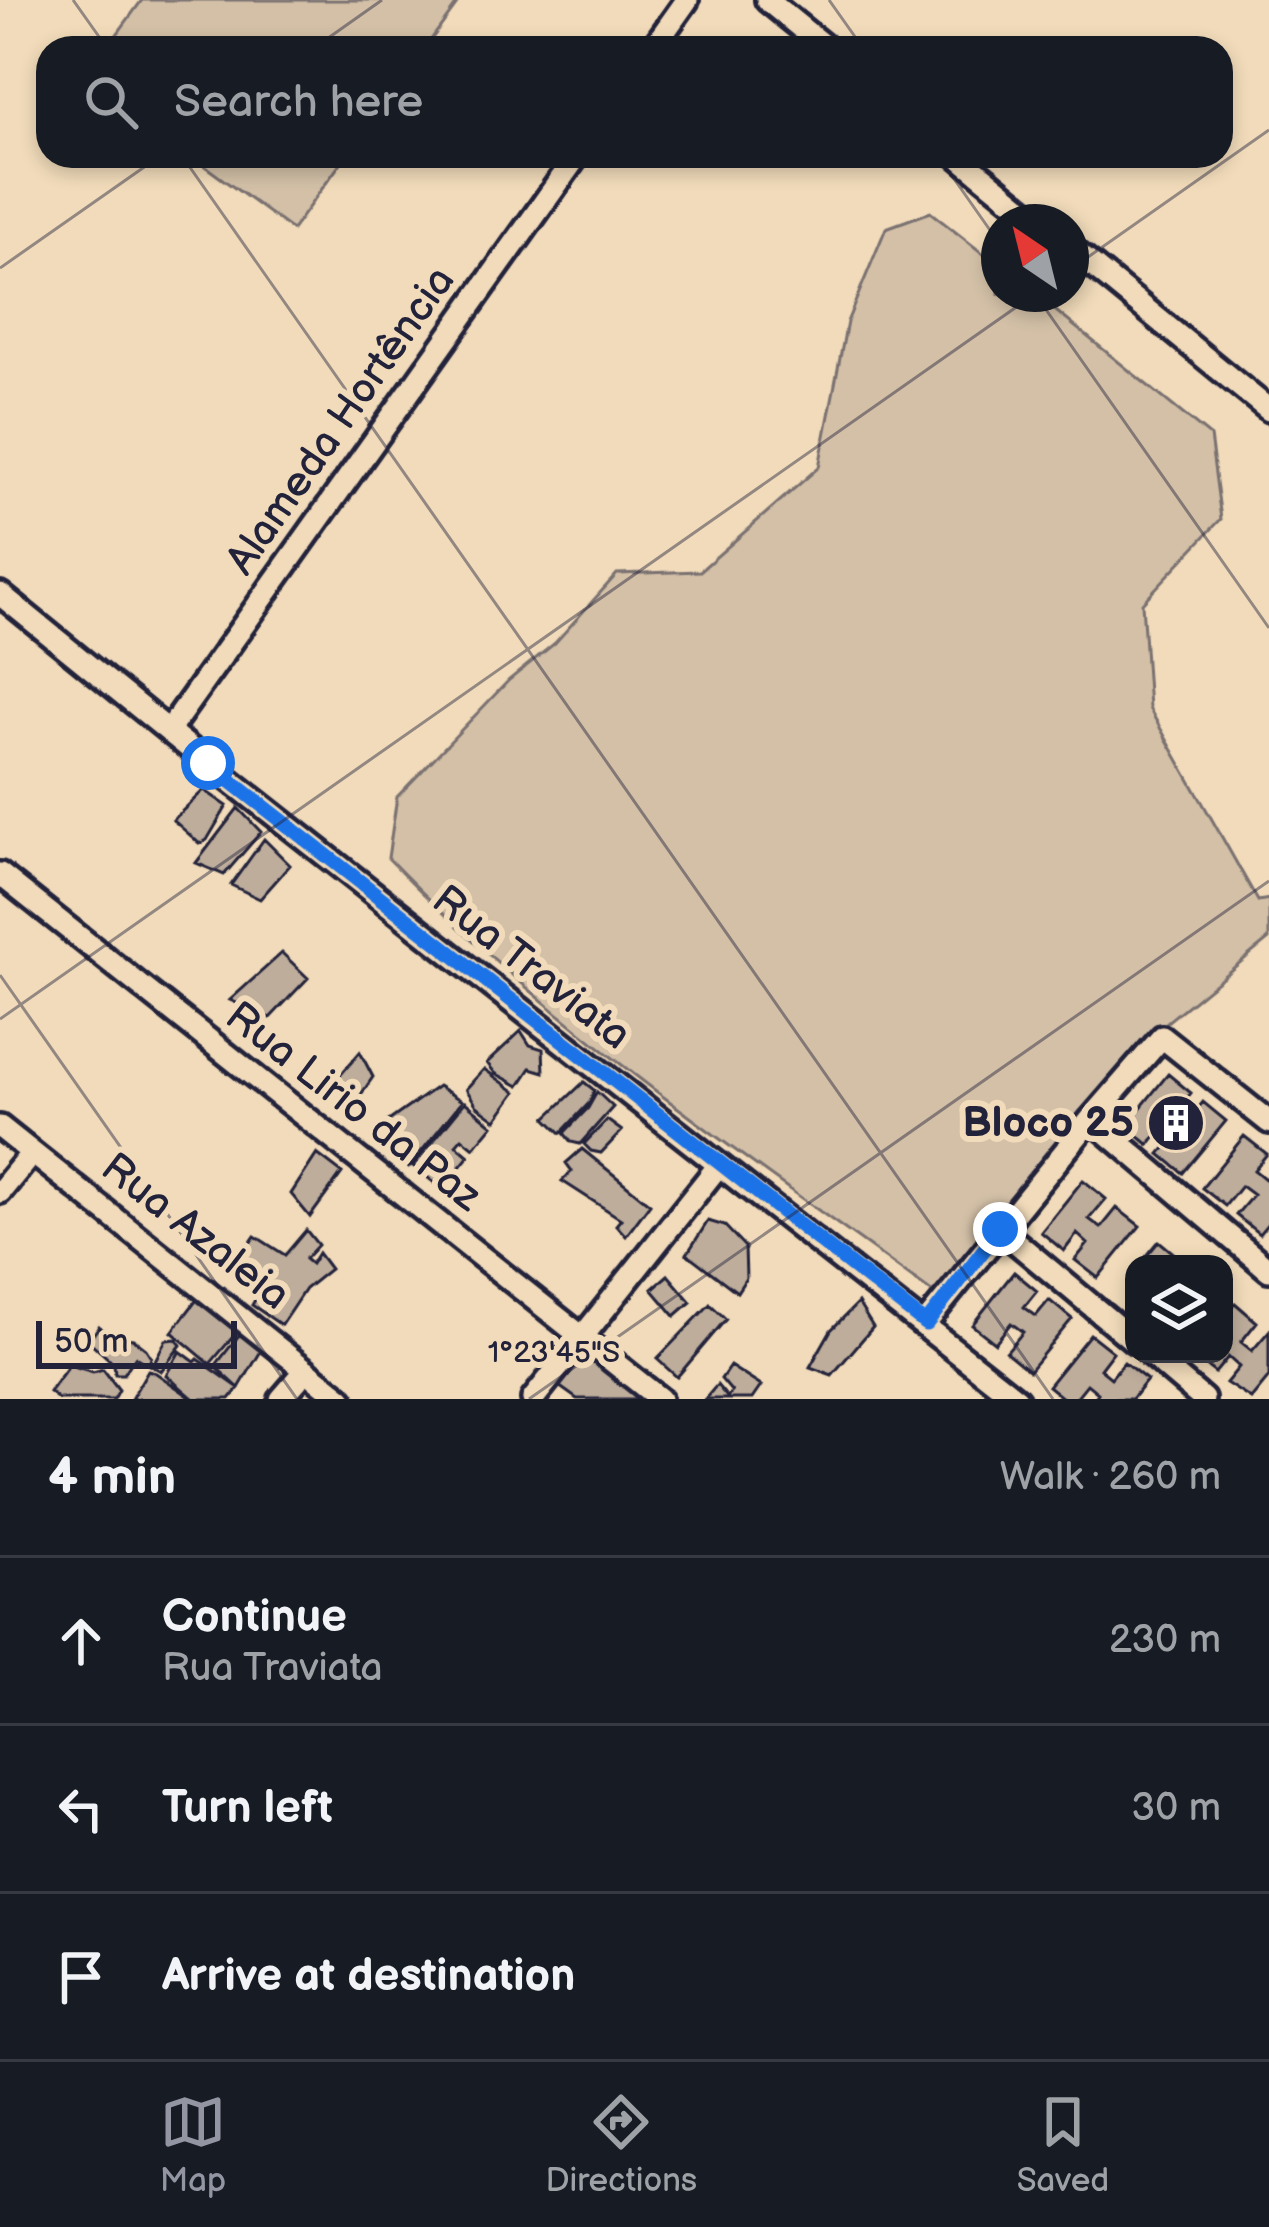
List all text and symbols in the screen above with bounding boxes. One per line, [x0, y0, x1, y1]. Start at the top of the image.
search box [36, 36, 1233, 168]
icon: search [78, 69, 144, 135]
text: Search here [174, 75, 423, 130]
north arrow [981, 204, 1089, 312]
street label: Alameda Hortência [216, 257, 466, 585]
route start [181, 736, 235, 790]
street label: Rua Traviata [422, 875, 640, 1061]
street label: Rua Lirio da Paz [215, 991, 492, 1223]
building icon: Bloco 25 [1145, 1092, 1207, 1154]
place label: Bloco 25 [962, 1098, 1134, 1149]
street label: Rua Azaleia [91, 1143, 299, 1321]
route end [973, 1202, 1027, 1256]
map controls [1125, 1255, 1233, 1363]
button: layers [1125, 1255, 1233, 1363]
scale bar [36, 1315, 237, 1368]
text: 50 m [54, 1322, 129, 1362]
text: 1°23'45"S [488, 1335, 620, 1371]
text: 4 min [48, 1447, 176, 1508]
text: Walk · 260 m [1000, 1454, 1221, 1501]
text: Continue [162, 1590, 347, 1645]
icon: ahead [48, 1608, 114, 1674]
text: 230 m [1109, 1617, 1221, 1664]
text: Rua Traviata [162, 1645, 383, 1692]
icon: left [48, 1776, 114, 1842]
text: Turn left [162, 1781, 333, 1836]
text: 30 m [1131, 1785, 1221, 1832]
icon: arrive [48, 1944, 114, 2010]
text: Arrive at destination [162, 1949, 575, 2004]
tab: Map [160, 2089, 226, 2201]
tab: Directions [545, 2089, 697, 2201]
tab: Saved [1017, 2089, 1109, 2201]

